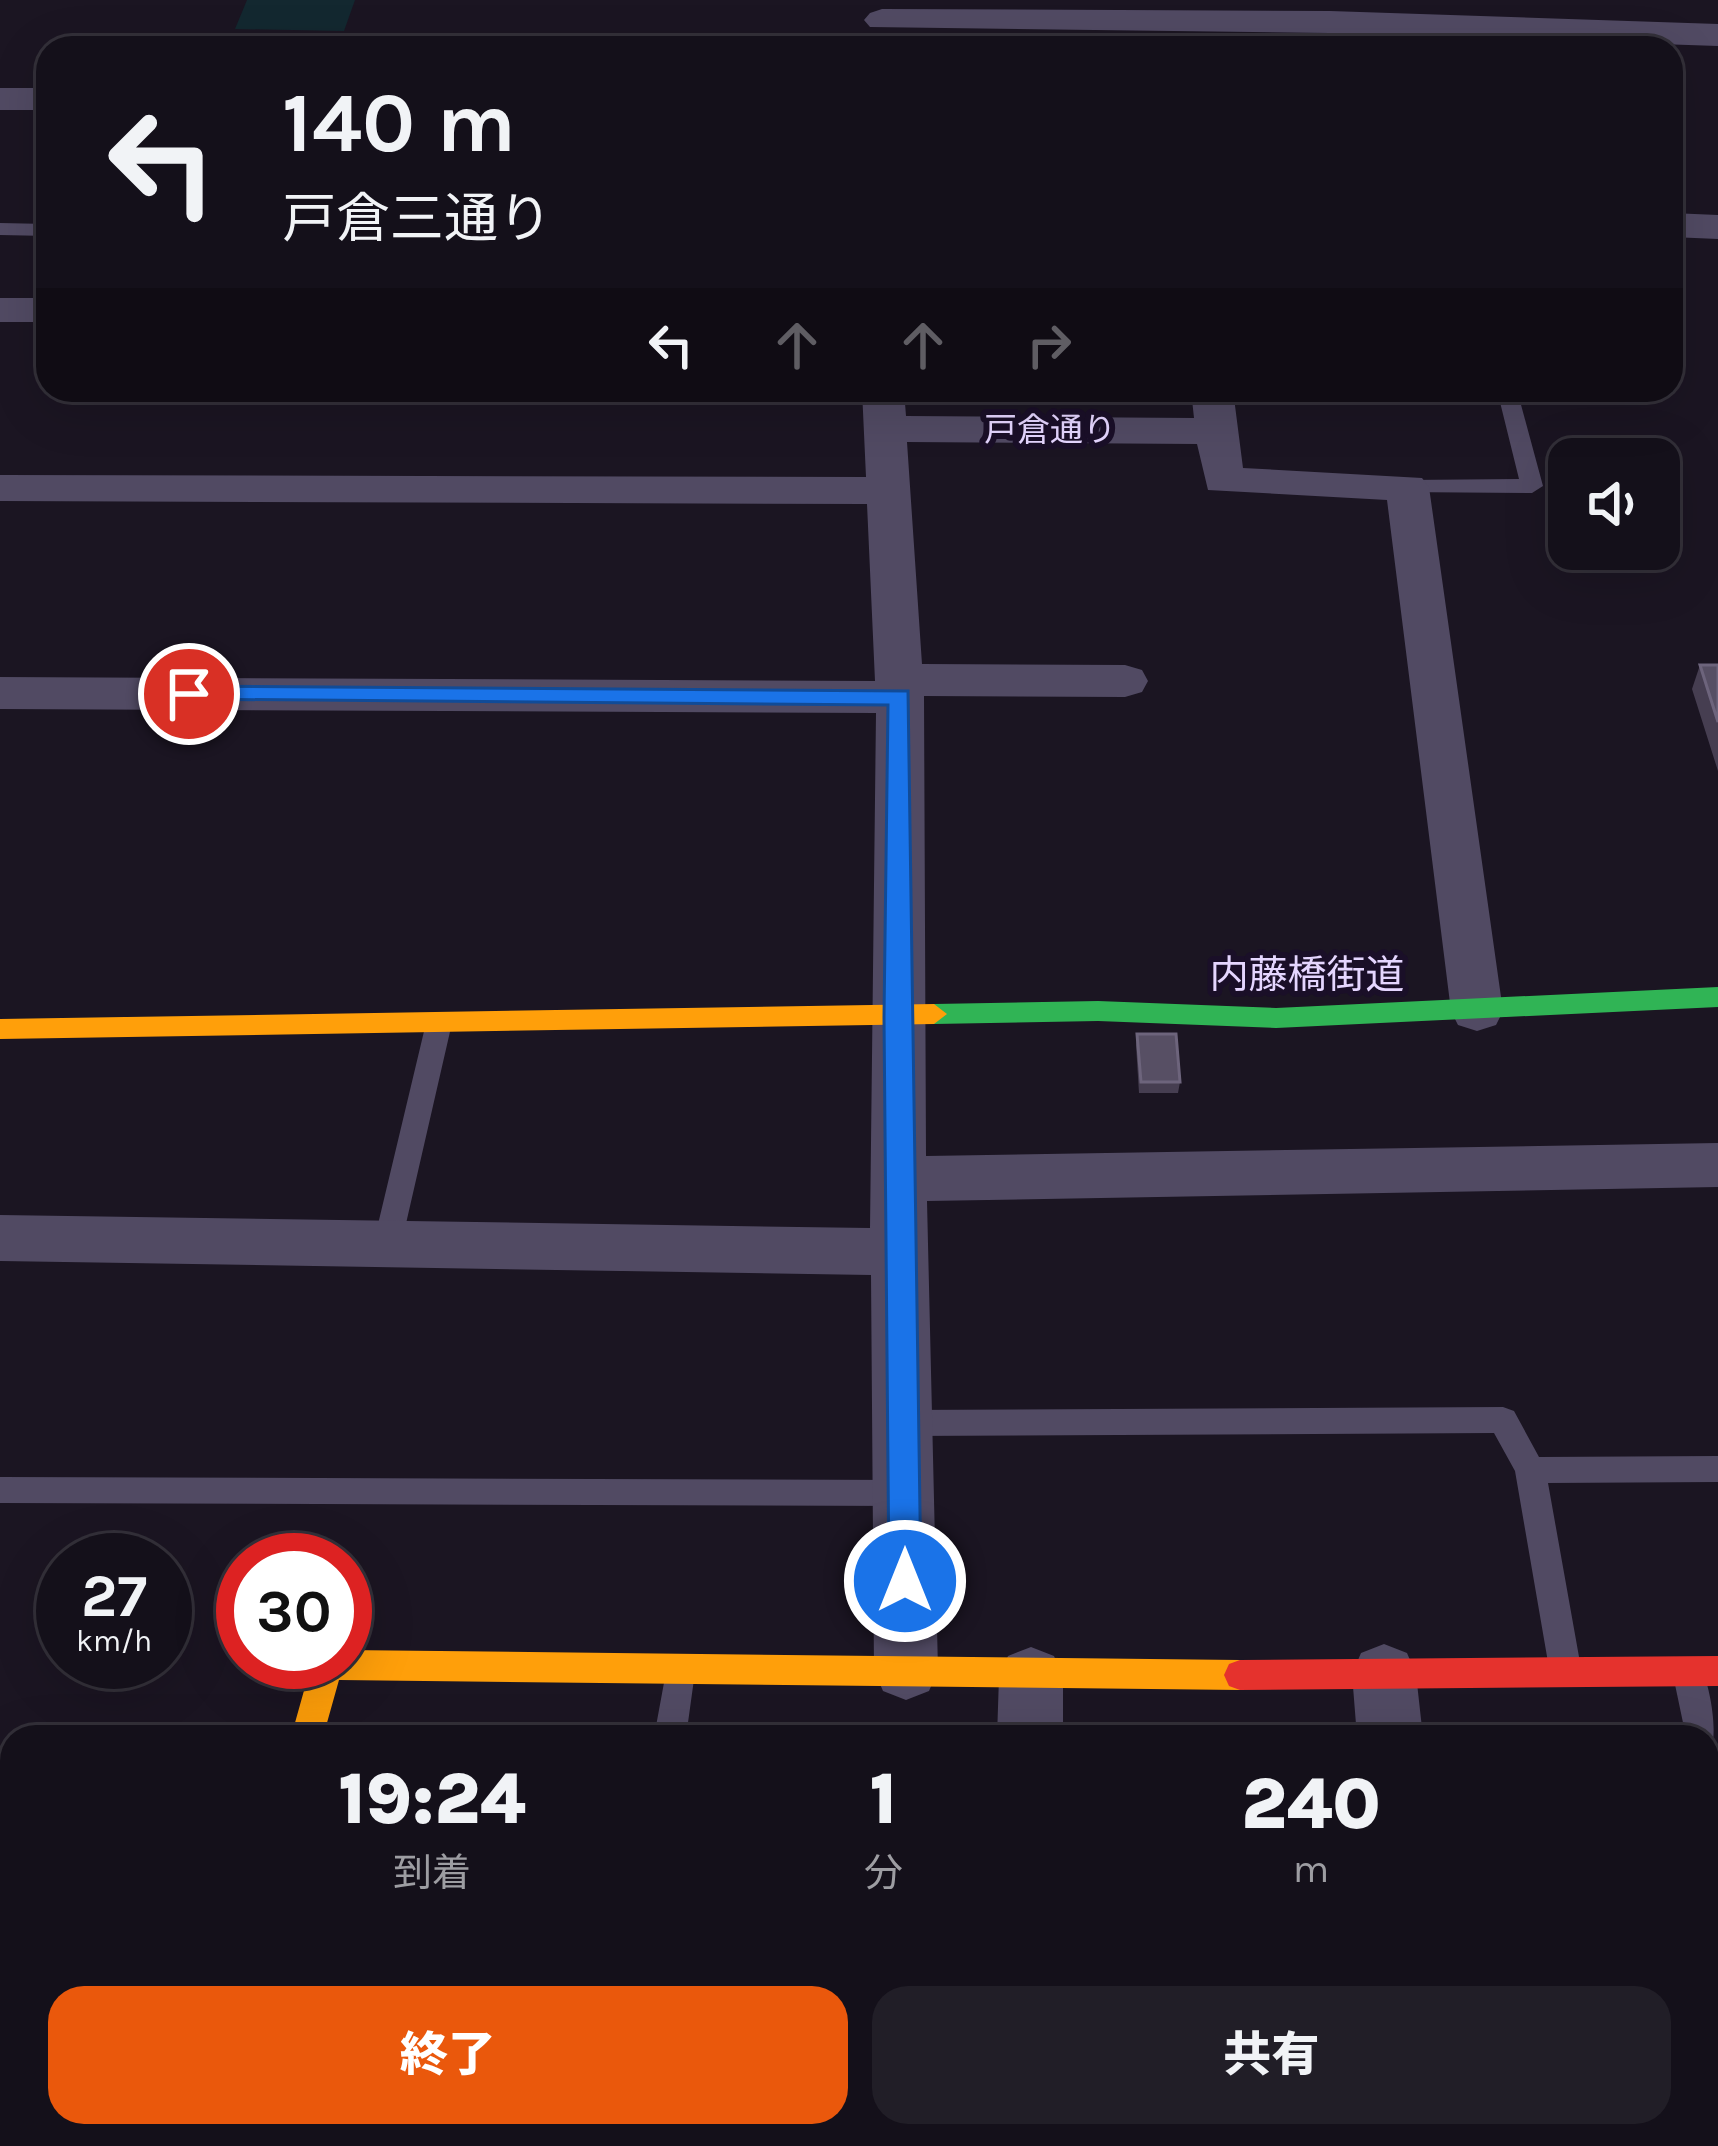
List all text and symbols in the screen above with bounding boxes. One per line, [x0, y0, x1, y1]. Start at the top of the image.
text: 140 m [282, 74, 516, 172]
icon: left [84, 84, 240, 240]
text: 戸倉三通り [282, 187, 552, 251]
icon: left [638, 312, 704, 378]
icon: ahead [764, 312, 830, 378]
icon: ahead [890, 312, 956, 378]
icon: right [1016, 312, 1082, 378]
street label: 戸倉通り [984, 411, 1116, 449]
map controls [1548, 438, 1680, 570]
button: sound [1548, 438, 1680, 570]
pin [138, 643, 240, 745]
icon: arrive [156, 661, 222, 727]
street label: 内藤橋街道 [1209, 952, 1405, 998]
position arrow [842, 1518, 968, 1644]
speed limit sign: 30 [216, 1533, 372, 1689]
text: 27 [81, 1561, 147, 1631]
text: km/h [76, 1623, 152, 1659]
text: 19:24 [338, 1757, 526, 1841]
text: 1 [870, 1757, 897, 1841]
text: 240 [1241, 1762, 1381, 1846]
text: m [1293, 1846, 1329, 1892]
text: 到着 [393, 1850, 471, 1896]
text: 分 [864, 1850, 903, 1896]
button: 終了 [48, 1986, 848, 2124]
button: 共有 [872, 1986, 1671, 2124]

